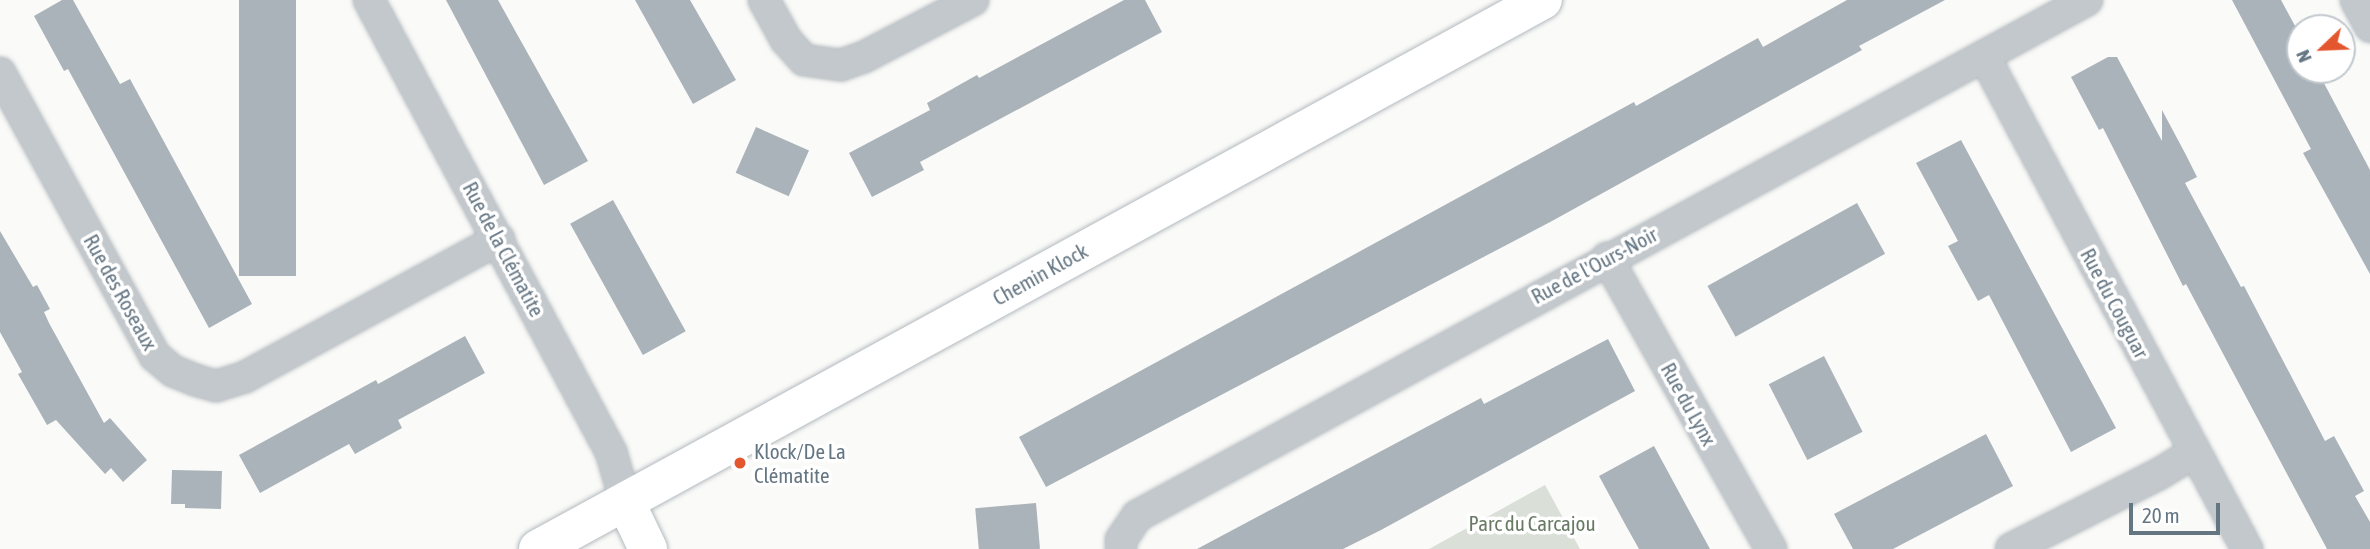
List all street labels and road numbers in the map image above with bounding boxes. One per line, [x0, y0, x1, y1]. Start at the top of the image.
street label: Rue de la Clématite [458, 177, 550, 321]
street label: Rue de l'Ours-Noir [1527, 221, 1661, 309]
street label: Rue des Roseaux [79, 230, 163, 354]
street label: Chemin Klock [988, 238, 1092, 310]
street label: Rue du Couguar [2076, 244, 2154, 362]
street label: Rue du Lynx [1656, 358, 1722, 450]

